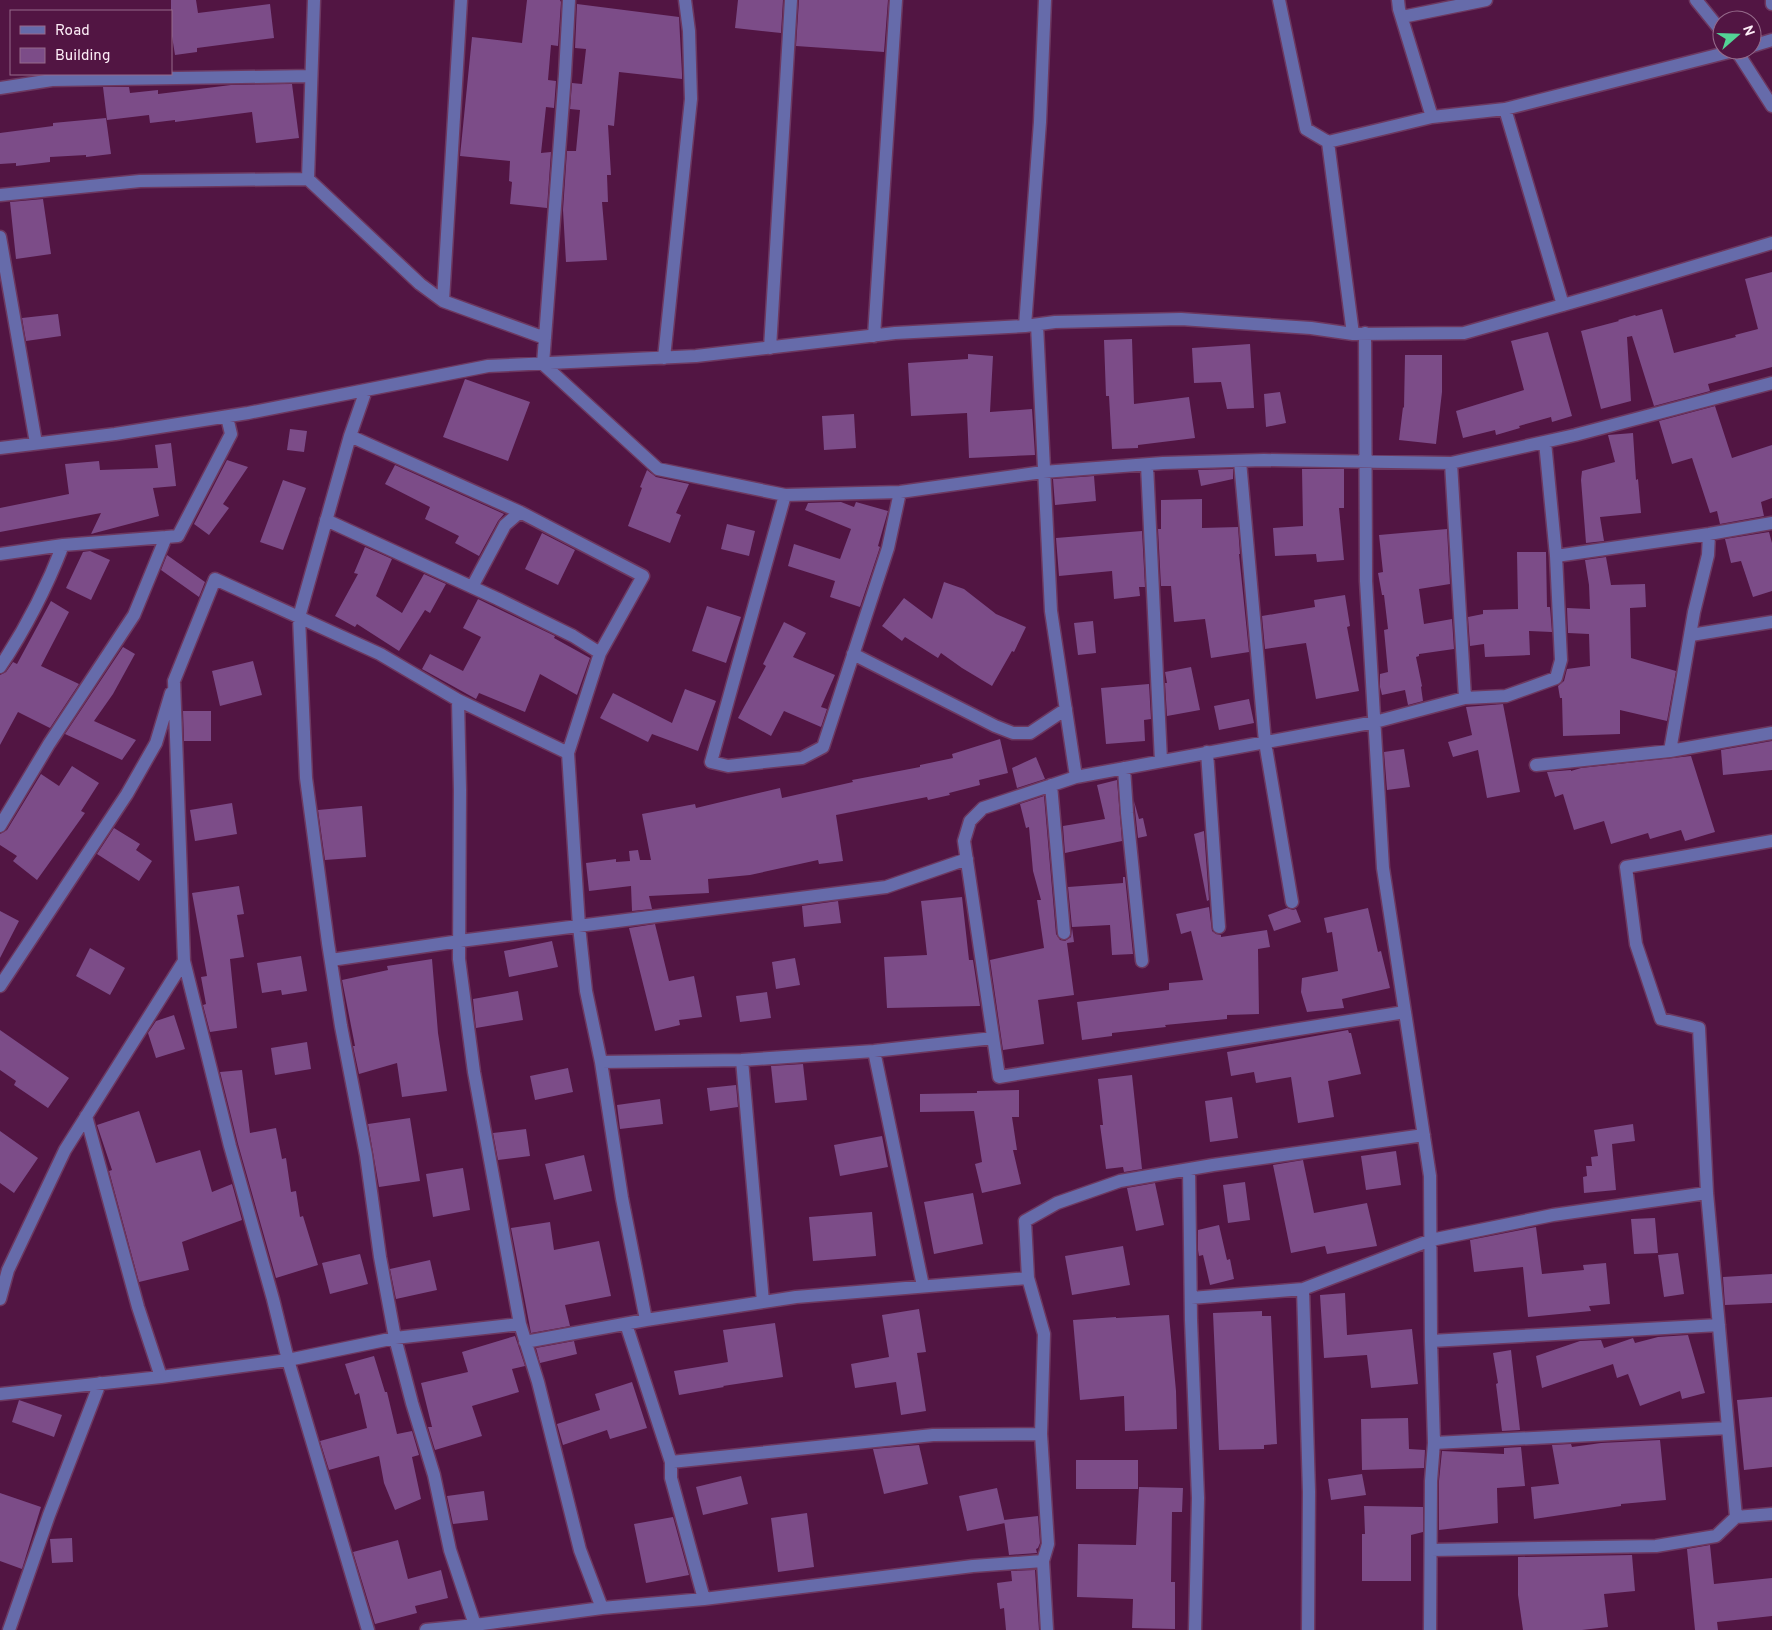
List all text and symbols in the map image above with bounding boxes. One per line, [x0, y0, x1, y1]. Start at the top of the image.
legend [10, 10, 172, 75]
north arrow [1712, 10, 1762, 60]
text: Road [55, 22, 90, 41]
text: N [1738, 23, 1758, 39]
text: Building [55, 47, 110, 66]

